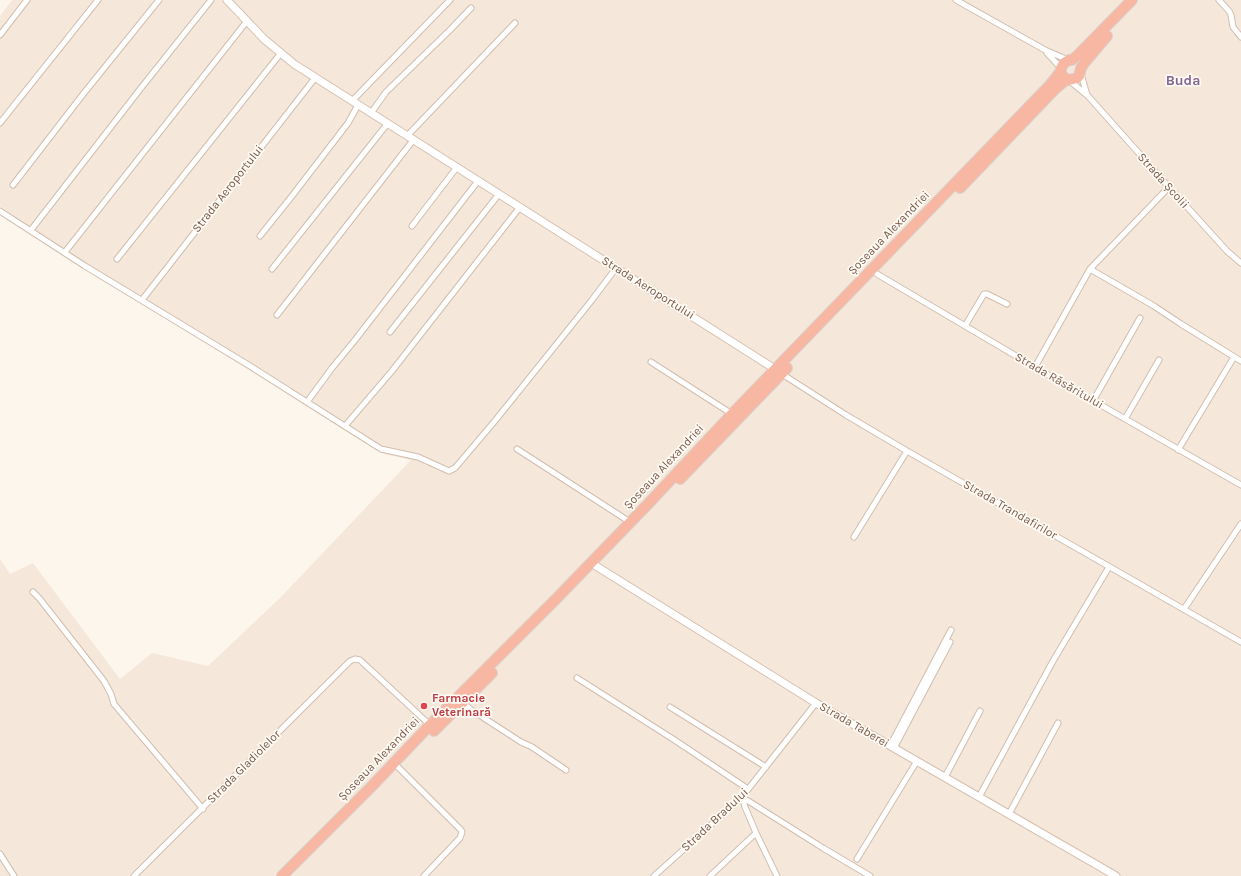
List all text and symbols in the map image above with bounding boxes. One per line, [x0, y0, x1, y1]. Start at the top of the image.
district label: Buda [1166, 73, 1200, 89]
street label: Strada Aeroportului [189, 142, 267, 236]
street label: Strada Școlii [1134, 150, 1192, 212]
street label: Șoseaua Alexandriei [845, 188, 933, 278]
street label: Strada Aeroportului [599, 254, 697, 322]
street label: Strada Răsăritului [1012, 350, 1106, 412]
street label: Șoseaua Alexandriei [621, 422, 707, 512]
street label: Strada Trandafirilor [960, 477, 1060, 543]
place label: Farmacie Veterinară [432, 692, 491, 720]
street label: Strada Taberei [817, 699, 891, 751]
marker: Farmacie Veterinară [419, 701, 429, 711]
street label: Șoseaua Alexandriei [335, 714, 423, 804]
street label: Strada Gladiolelor [204, 727, 284, 807]
street label: Strada Bradului [679, 785, 751, 855]

